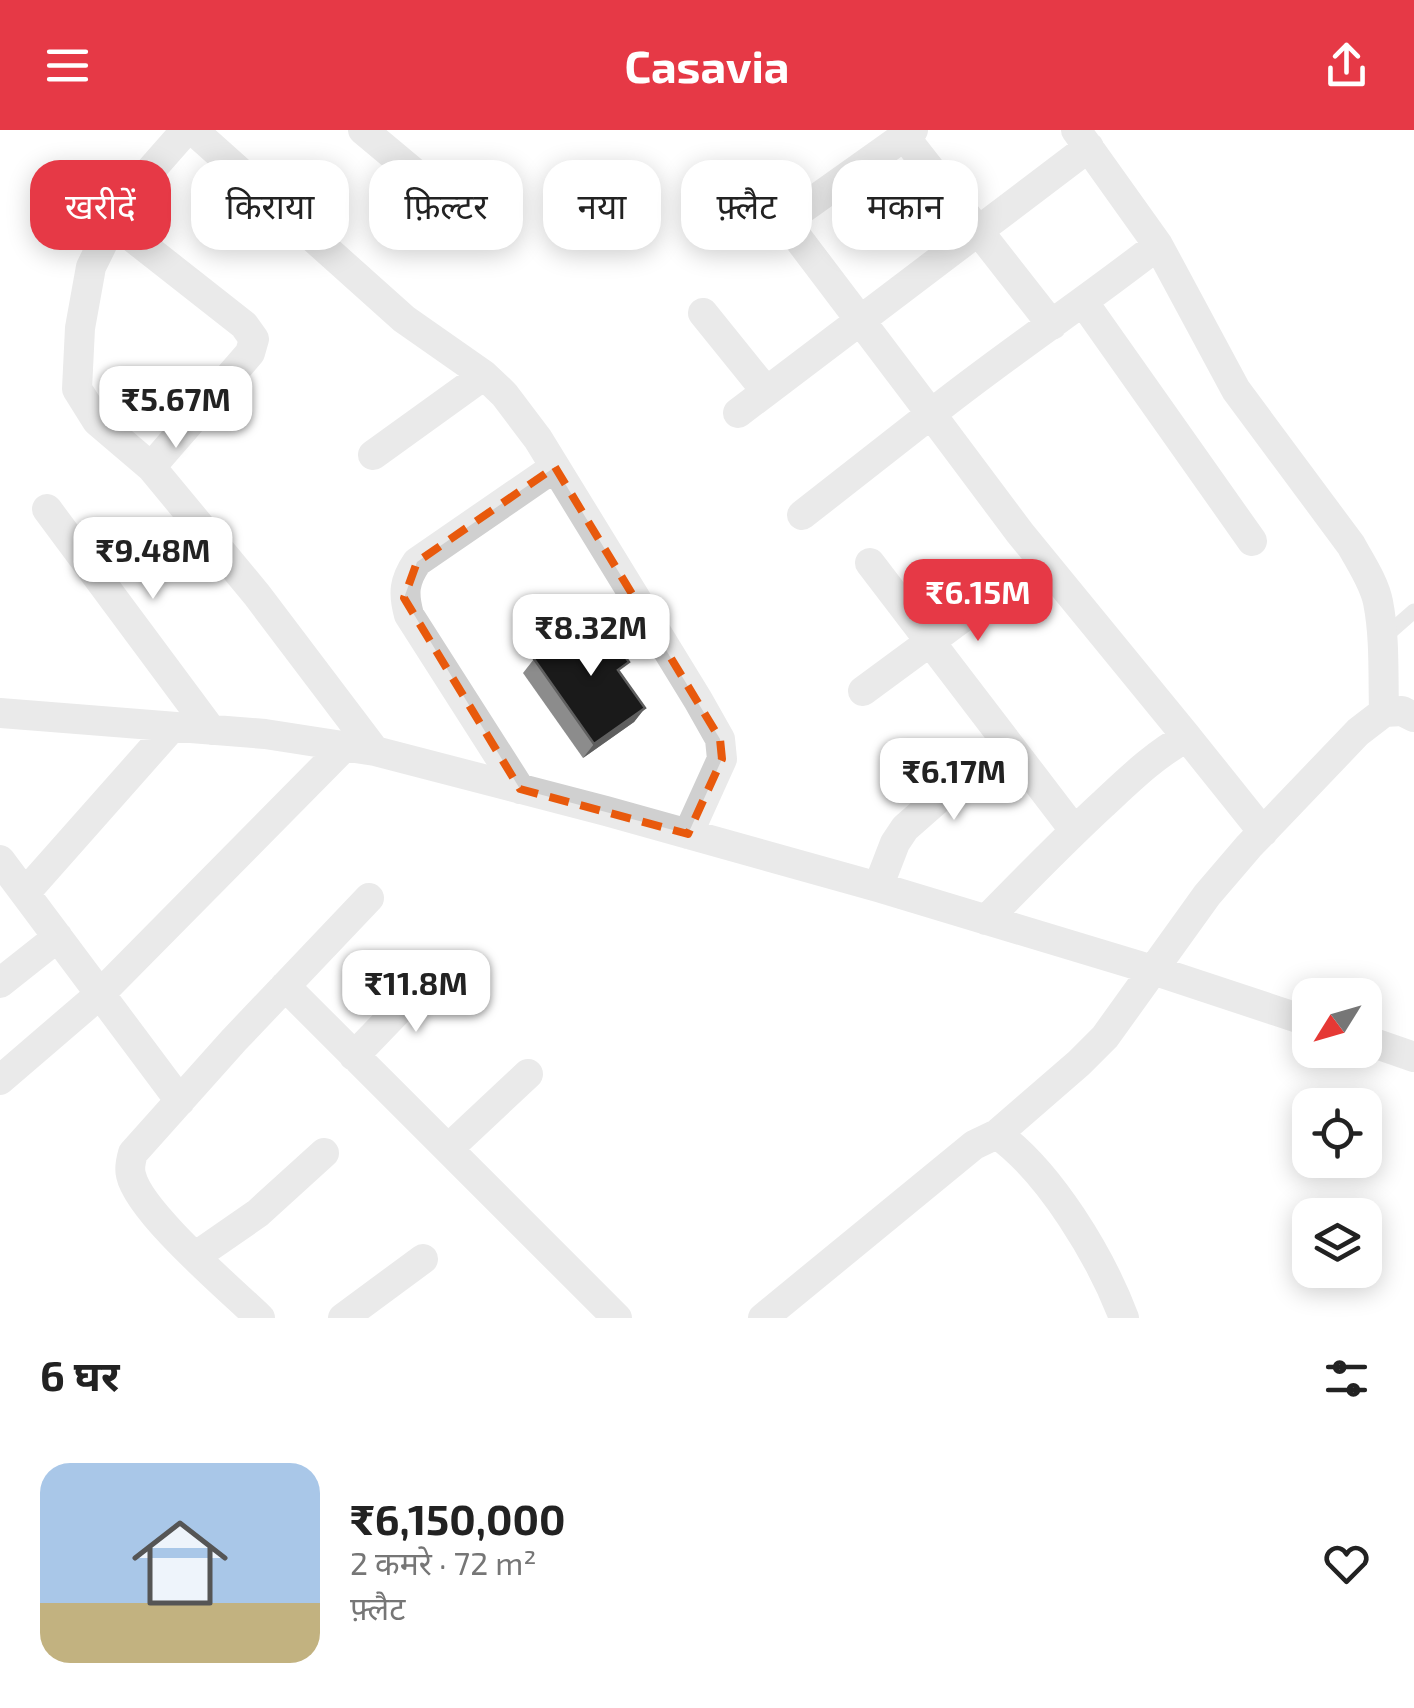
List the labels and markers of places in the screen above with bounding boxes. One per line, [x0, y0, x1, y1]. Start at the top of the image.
pin: ₹5.67M [95, 366, 257, 451]
pin: ₹9.48M [72, 517, 234, 602]
pin: ₹6.15M [897, 559, 1059, 644]
pin: ₹8.32M [510, 594, 672, 679]
pin: ₹6.17M [873, 738, 1035, 823]
pin: ₹11.8M [335, 950, 497, 1035]

